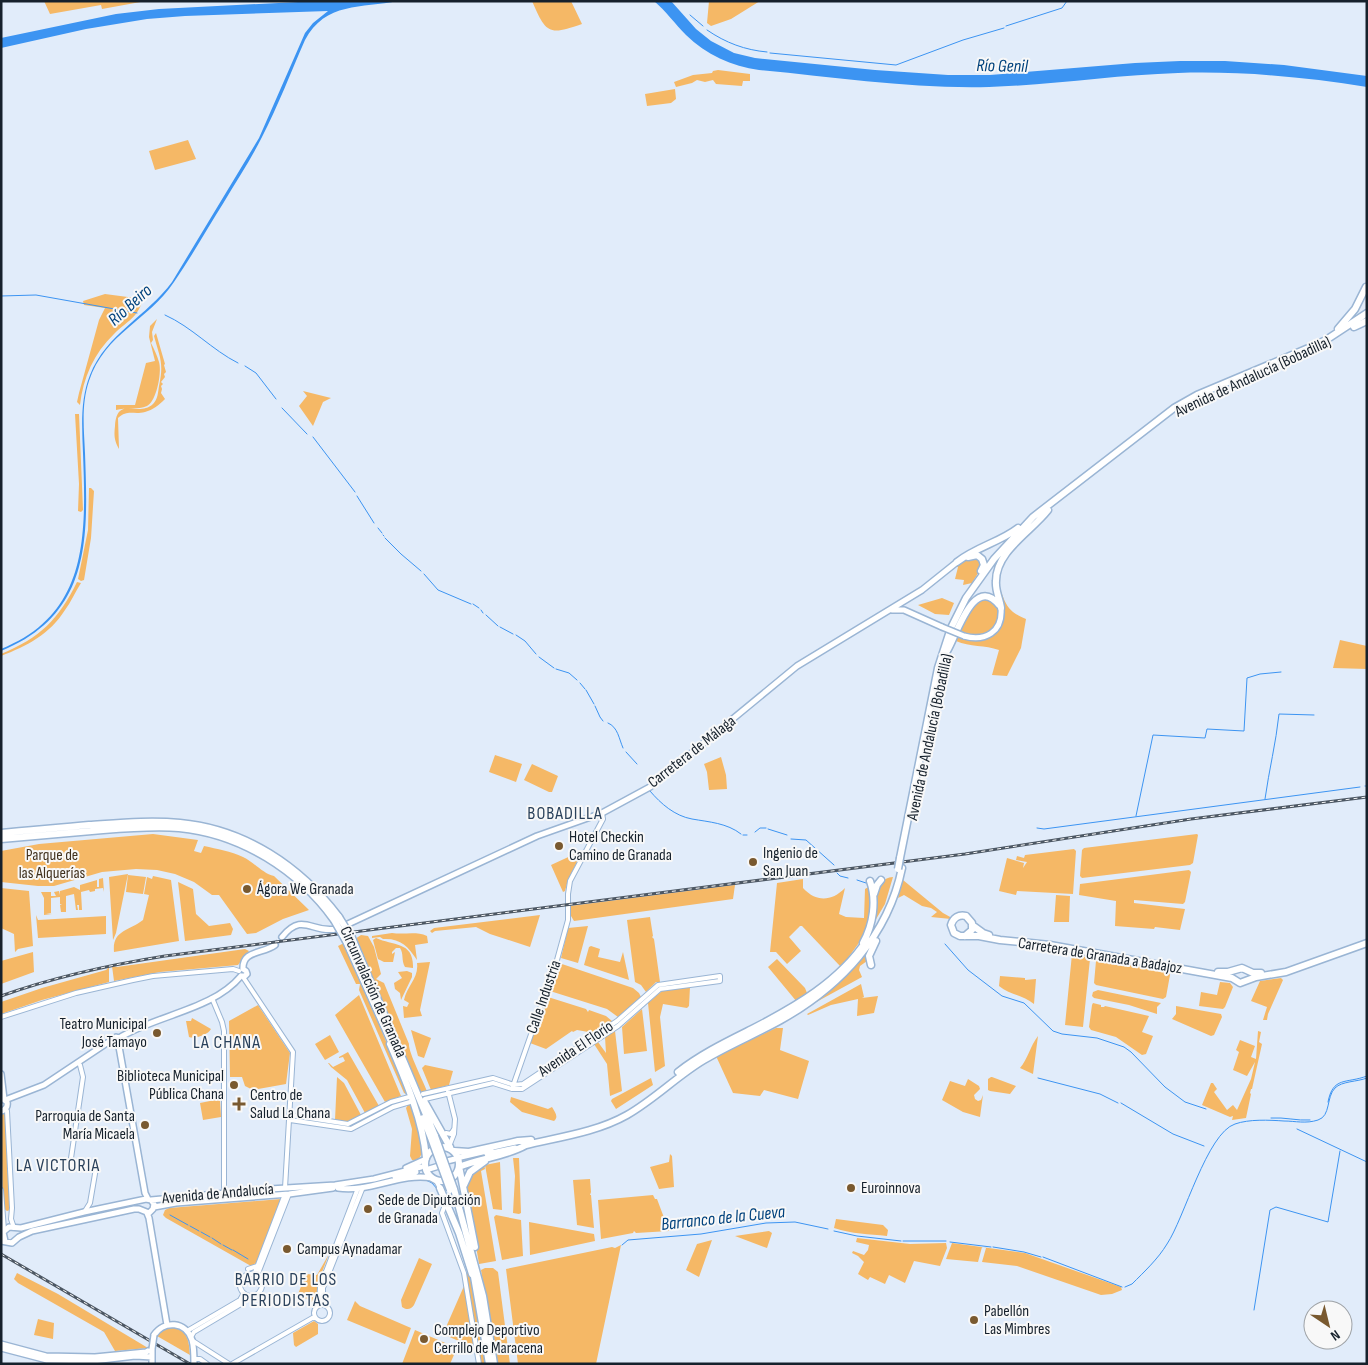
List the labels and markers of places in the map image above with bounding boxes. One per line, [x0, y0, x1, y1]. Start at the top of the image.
place label: Hotel Checkin Camino de Granada [569, 828, 672, 865]
marker: Hotel Checkin Camino de Granada [553, 840, 565, 852]
place label: Ingenio de San Juan [763, 844, 818, 881]
marker: Ingenio de San Juan [747, 856, 759, 868]
place label: Ágora We Granada [256, 880, 354, 899]
marker: Ágora We Granada [241, 883, 253, 895]
place label: Teatro Municipal José Tamayo [59, 1015, 147, 1052]
marker: Teatro Municipal José Tamayo [151, 1027, 163, 1039]
place label: Biblioteca Municipal Pública Chana [117, 1067, 224, 1104]
marker: Biblioteca Municipal Pública Chana [228, 1079, 240, 1091]
place label: Centro de Salud La Chana [250, 1086, 330, 1123]
marker: Centro de Salud La Chana [232, 1097, 246, 1111]
place label: Parroquia de Santa María Micaela [35, 1107, 135, 1144]
marker: Parroquia de Santa María Micaela [139, 1119, 151, 1131]
place label: Euroinnova [861, 1179, 921, 1198]
marker: Euroinnova [845, 1182, 857, 1194]
place label: Sede de Diputación de Granada [378, 1191, 481, 1228]
marker: Sede de Diputación de Granada [362, 1203, 374, 1215]
place label: Campus Aynadamar [297, 1240, 403, 1259]
marker: Campus Aynadamar [281, 1243, 293, 1255]
place label: Pabellón Las Mimbres [984, 1302, 1051, 1339]
marker: Pabellón Las Mimbres [968, 1314, 980, 1326]
place label: Complejo Deportivo Cerrillo de Maracena [434, 1321, 543, 1358]
marker: Complejo Deportivo Cerrillo de Maracena [418, 1333, 430, 1345]

